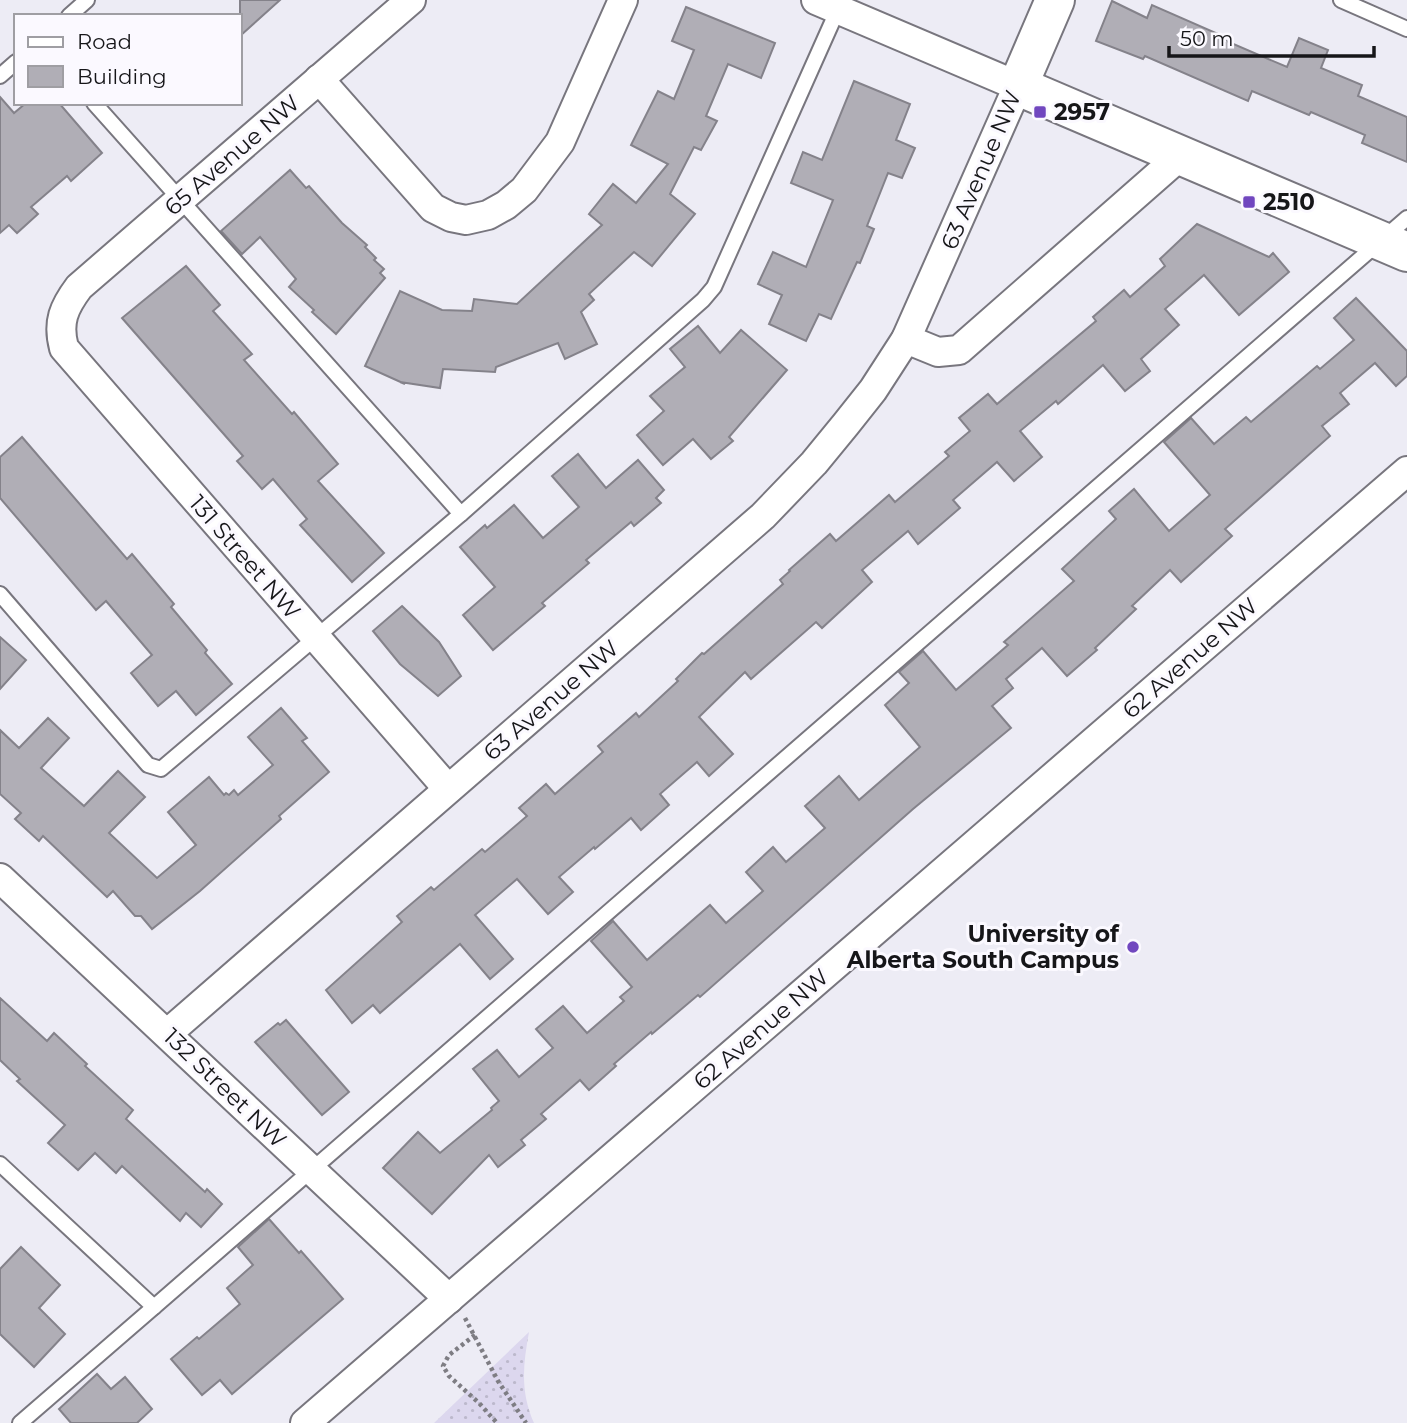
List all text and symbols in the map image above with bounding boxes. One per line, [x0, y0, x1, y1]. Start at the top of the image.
legend [14, 14, 242, 105]
scale bar [1169, 14, 1374, 58]
text: 50 m [1180, 26, 1234, 51]
text: Road [77, 29, 132, 54]
text: Building [77, 64, 167, 89]
street label: 63 Avenue NW [935, 86, 1027, 254]
street label: 65 Avenue NW [159, 89, 305, 221]
place label: 2957 [1054, 98, 1110, 126]
marker: 2957 [1032, 104, 1048, 120]
place label: 2510 [1263, 188, 1315, 216]
marker: 2510 [1241, 194, 1257, 210]
street label: 131 Street NW [184, 489, 306, 625]
street label: 62 Avenue NW [1117, 592, 1263, 724]
street label: 63 Avenue NW [478, 634, 624, 766]
place label: University of Alberta South Campus [846, 920, 1120, 974]
marker: University of Alberta South Campus [1125, 939, 1141, 955]
street label: 62 Avenue NW [688, 963, 834, 1095]
street label: 132 Street NW [158, 1022, 292, 1154]

